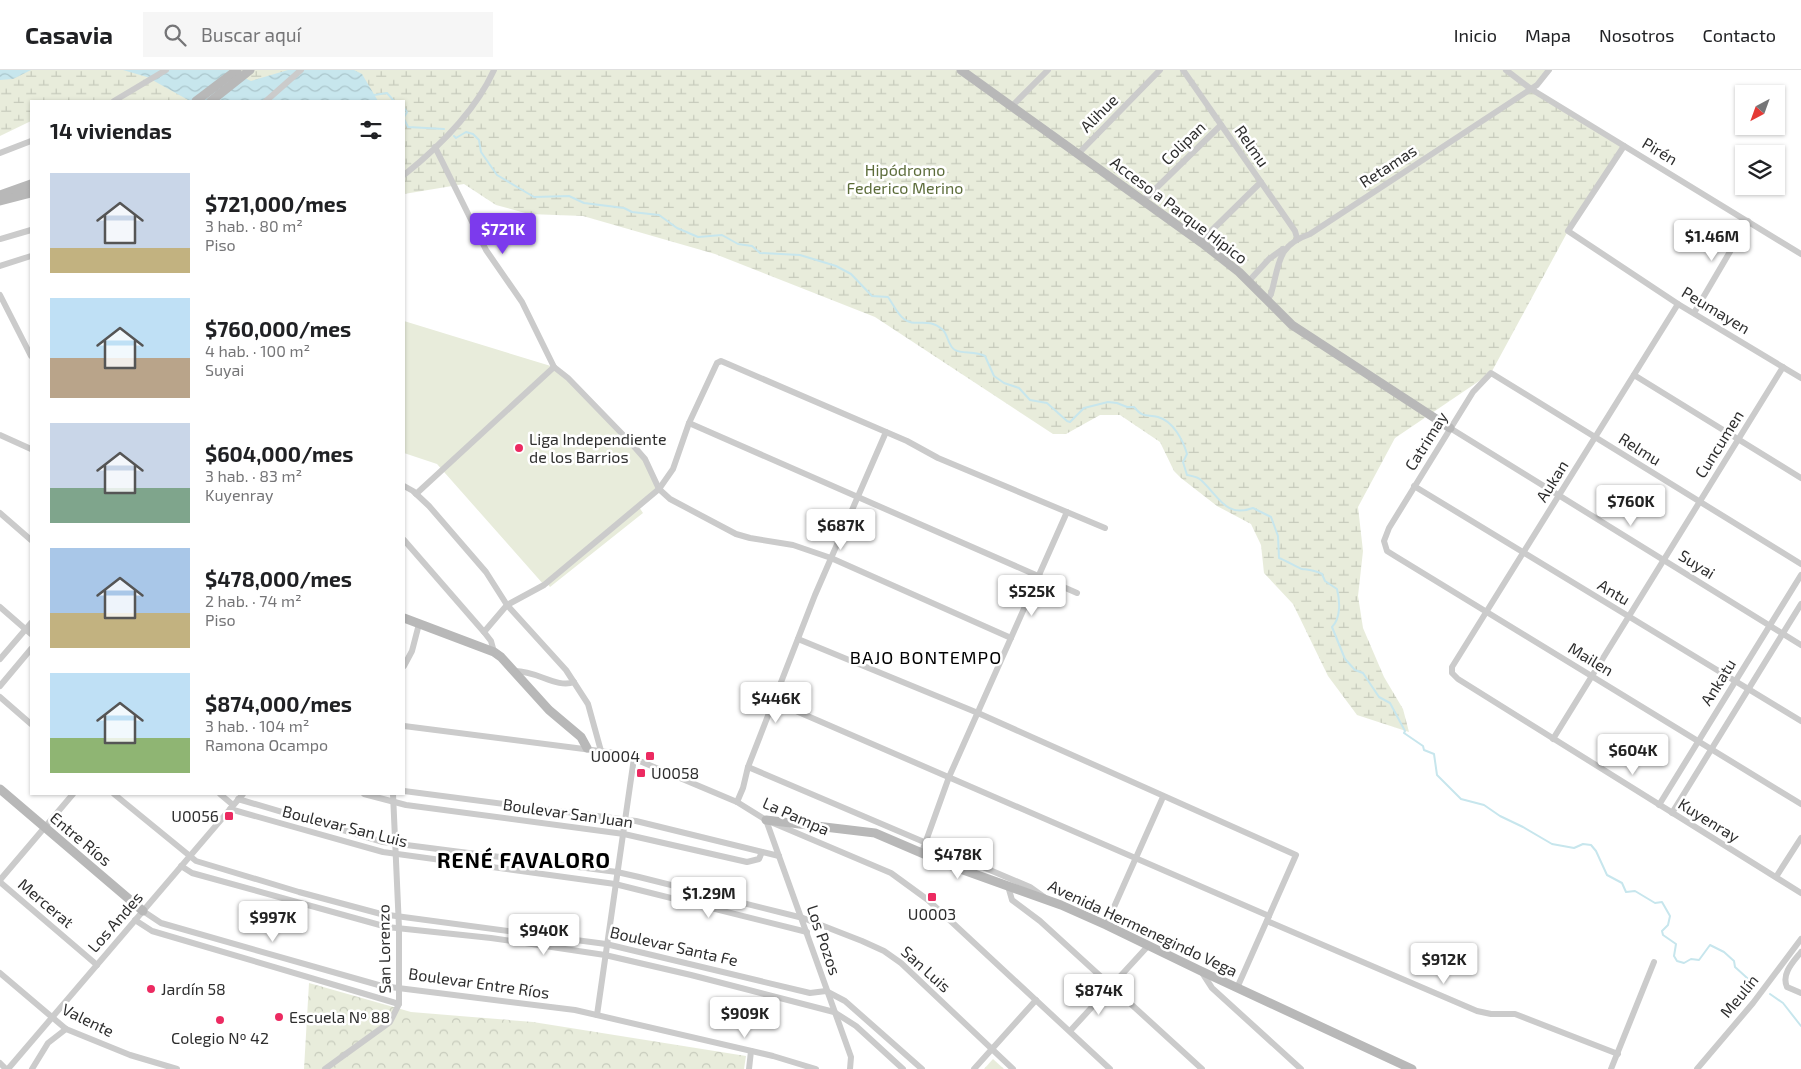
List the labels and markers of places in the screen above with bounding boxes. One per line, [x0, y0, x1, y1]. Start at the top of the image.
pin: $721K [468, 212, 538, 255]
pin: $1.46M [1671, 220, 1753, 262]
place label: Liga Independiente de los Barrios [529, 429, 667, 466]
marker: Liga Independiente de los Barrios [513, 442, 525, 454]
pin: $760K [1596, 484, 1666, 527]
pin: $687K [806, 508, 876, 551]
pin: $525K [997, 574, 1067, 617]
pin: $446K [741, 682, 811, 724]
pin: $604K [1598, 734, 1668, 776]
place label: U0004 [591, 746, 640, 765]
marker: U0004 [644, 750, 656, 762]
place label: U0058 [651, 763, 699, 782]
marker: U0058 [635, 767, 647, 779]
place label: U0056 [171, 806, 219, 825]
marker: U0056 [223, 810, 235, 822]
pin: $478K [923, 838, 993, 880]
pin: $1.29M [668, 876, 750, 919]
marker: U0003 [926, 891, 938, 903]
pin: $997K [238, 900, 308, 943]
place label: U0003 [908, 904, 956, 923]
pin: $940K [509, 914, 579, 956]
pin: $912K [1409, 942, 1479, 985]
pin: $874K [1064, 974, 1134, 1016]
place label: Jardín 58 [161, 979, 226, 998]
marker: Jardín 58 [145, 983, 157, 995]
pin: $909K [710, 996, 780, 1039]
place label: Escuela Nº 88 [289, 1007, 390, 1026]
marker: Escuela Nº 88 [273, 1011, 285, 1023]
marker: Colegio Nº 42 [214, 1014, 226, 1026]
place label: Colegio Nº 42 [171, 1028, 269, 1047]

